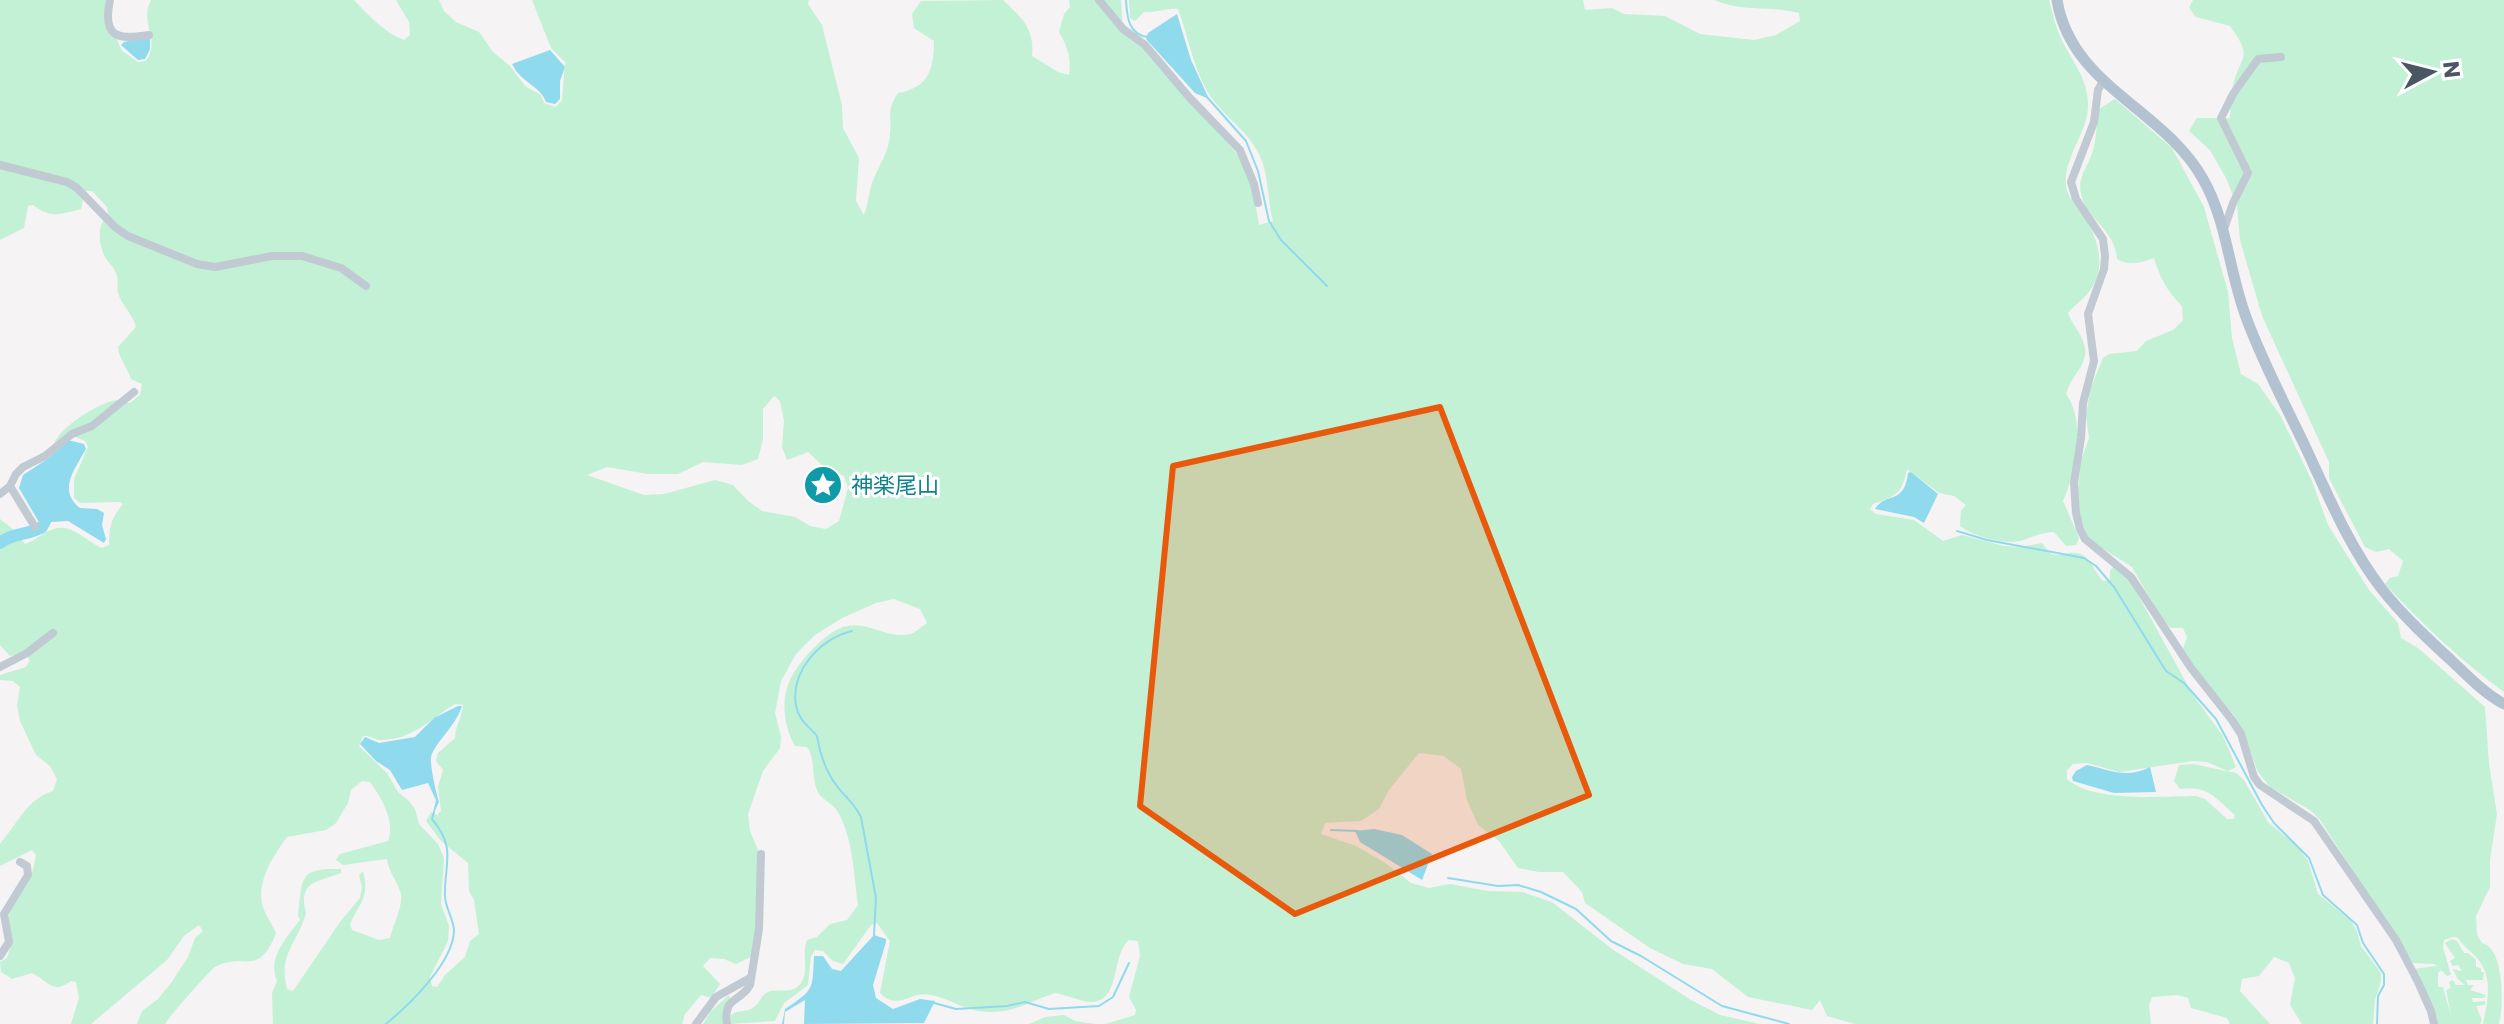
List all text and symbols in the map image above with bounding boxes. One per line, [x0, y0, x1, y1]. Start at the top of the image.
north arrow [2392, 32, 2472, 112]
text: N [2435, 60, 2468, 80]
place icon: 神楽尾山 [802, 464, 844, 506]
place label: 神楽尾山 [851, 470, 939, 501]

